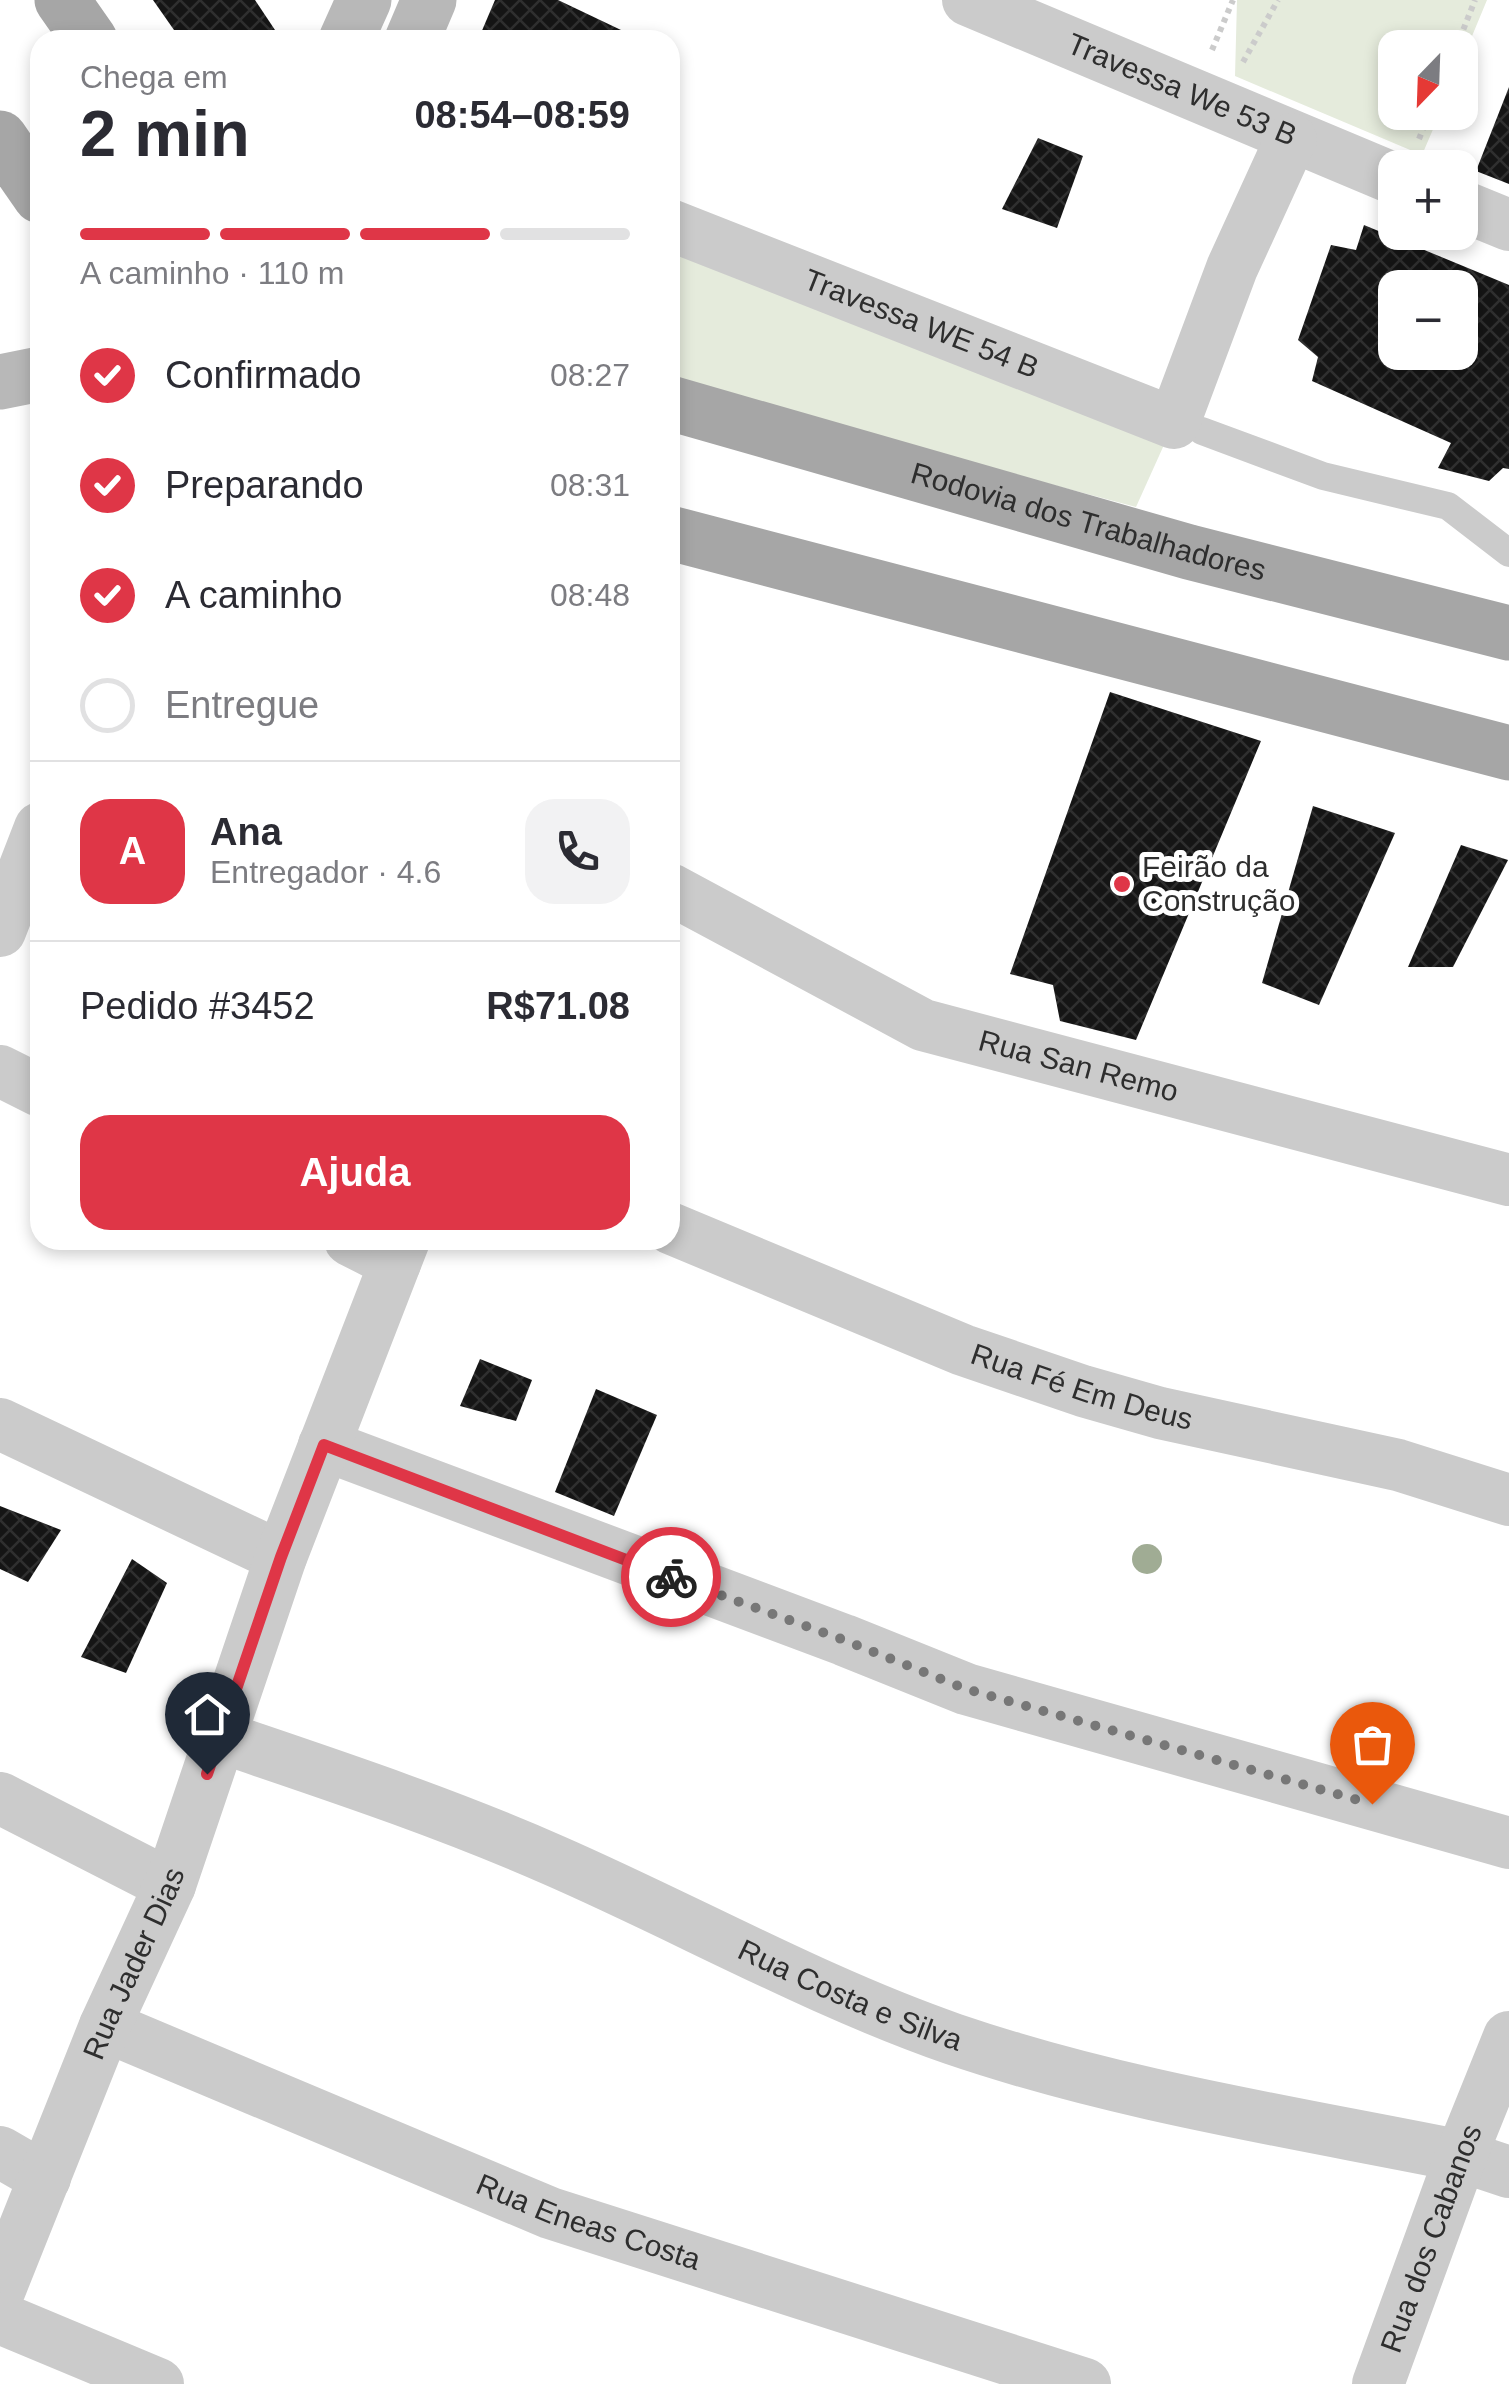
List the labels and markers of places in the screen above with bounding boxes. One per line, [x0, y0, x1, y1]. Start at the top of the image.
place label: Feirão da Construção [1142, 850, 1295, 917]
marker: Feirão da Construção [1111, 873, 1133, 895]
pin [165, 1672, 250, 1775]
pin [1330, 1702, 1415, 1805]

